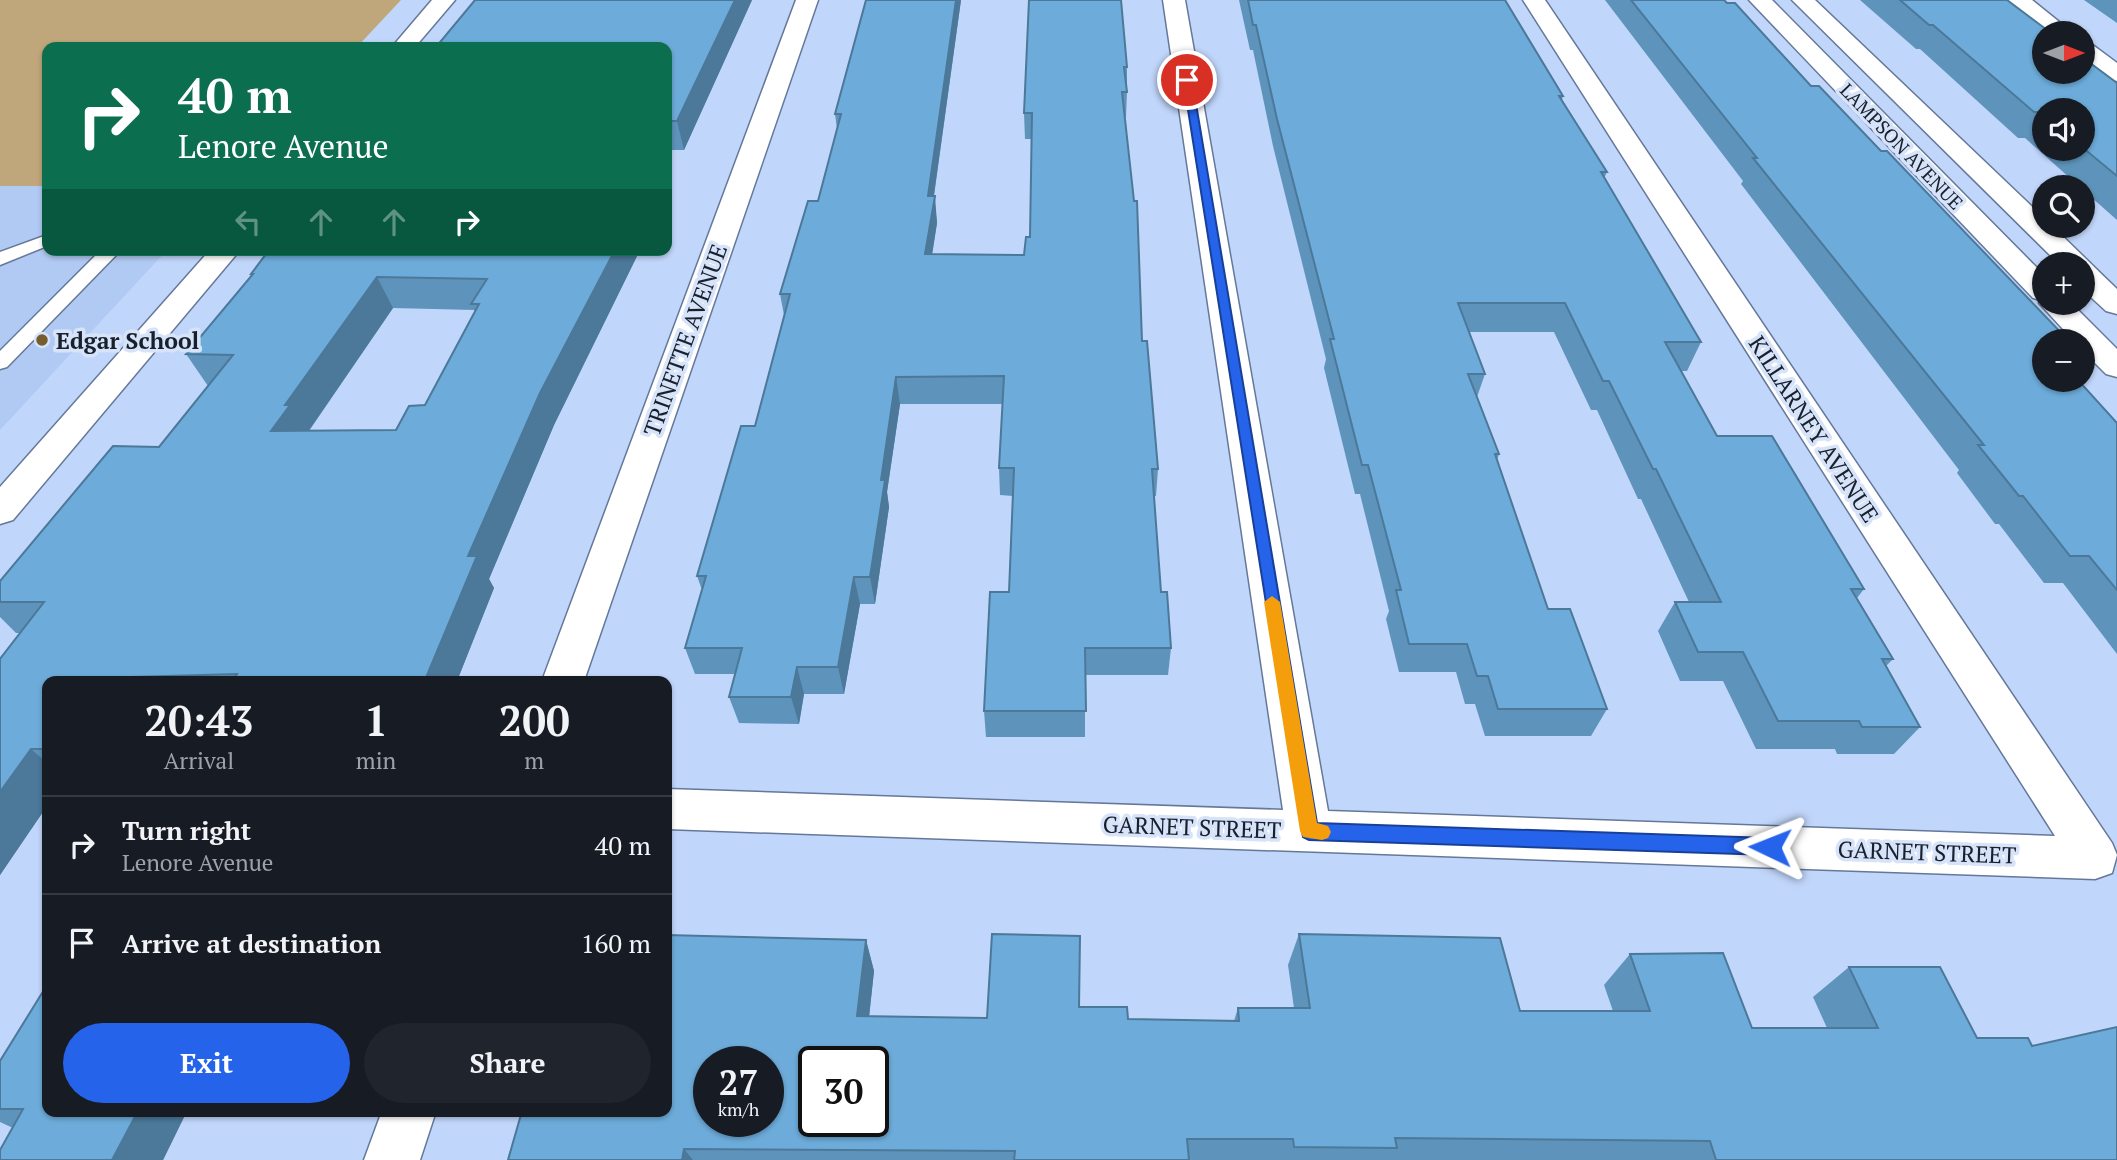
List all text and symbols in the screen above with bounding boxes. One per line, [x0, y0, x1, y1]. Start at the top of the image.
north arrow [2032, 21, 2095, 84]
map controls [2032, 21, 2095, 392]
pin [1157, 50, 1217, 110]
icon: arrive [1168, 61, 1206, 99]
text: 40 m [178, 62, 292, 127]
icon: right [63, 70, 154, 161]
street label: LAMPSON AVENUE [1835, 77, 1969, 215]
button: sound [2032, 98, 2095, 161]
text: Lenore Avenue [178, 125, 389, 167]
button: search [2032, 175, 2095, 238]
icon: left [229, 203, 267, 241]
icon: ahead [302, 203, 340, 241]
icon: ahead [375, 203, 413, 241]
icon: right [448, 203, 486, 241]
street label: TRINETTE AVENUE [636, 240, 734, 440]
button: + [2032, 252, 2095, 315]
place label: Edgar School [56, 325, 200, 356]
button: − [2032, 329, 2095, 392]
street label: KILLARNEY AVENUE [1742, 330, 1886, 528]
marker: Edgar School [34, 332, 50, 348]
text: 20:43 [144, 692, 254, 748]
text: 1 [364, 692, 388, 748]
text: 200 [499, 692, 570, 748]
text: Arrival [164, 745, 234, 776]
text: min [356, 745, 396, 776]
text: m [524, 745, 544, 776]
street label: GARNET STREET [1102, 808, 1282, 846]
position arrow [1733, 810, 1807, 884]
text: Turn right [122, 813, 251, 847]
icon: right [63, 826, 101, 864]
text: 40 m [595, 828, 651, 862]
street label: GARNET STREET [1837, 833, 2017, 871]
text: Lenore Avenue [122, 847, 273, 878]
icon: arrive [63, 924, 101, 962]
text: Arrive at destination [122, 926, 381, 960]
text: 160 m [581, 926, 651, 960]
button: Exit [63, 1023, 350, 1103]
button: Share [364, 1023, 651, 1103]
speed limit sign: 30 [798, 1046, 889, 1137]
text: 27 [719, 1059, 758, 1105]
text: km/h [718, 1097, 759, 1121]

